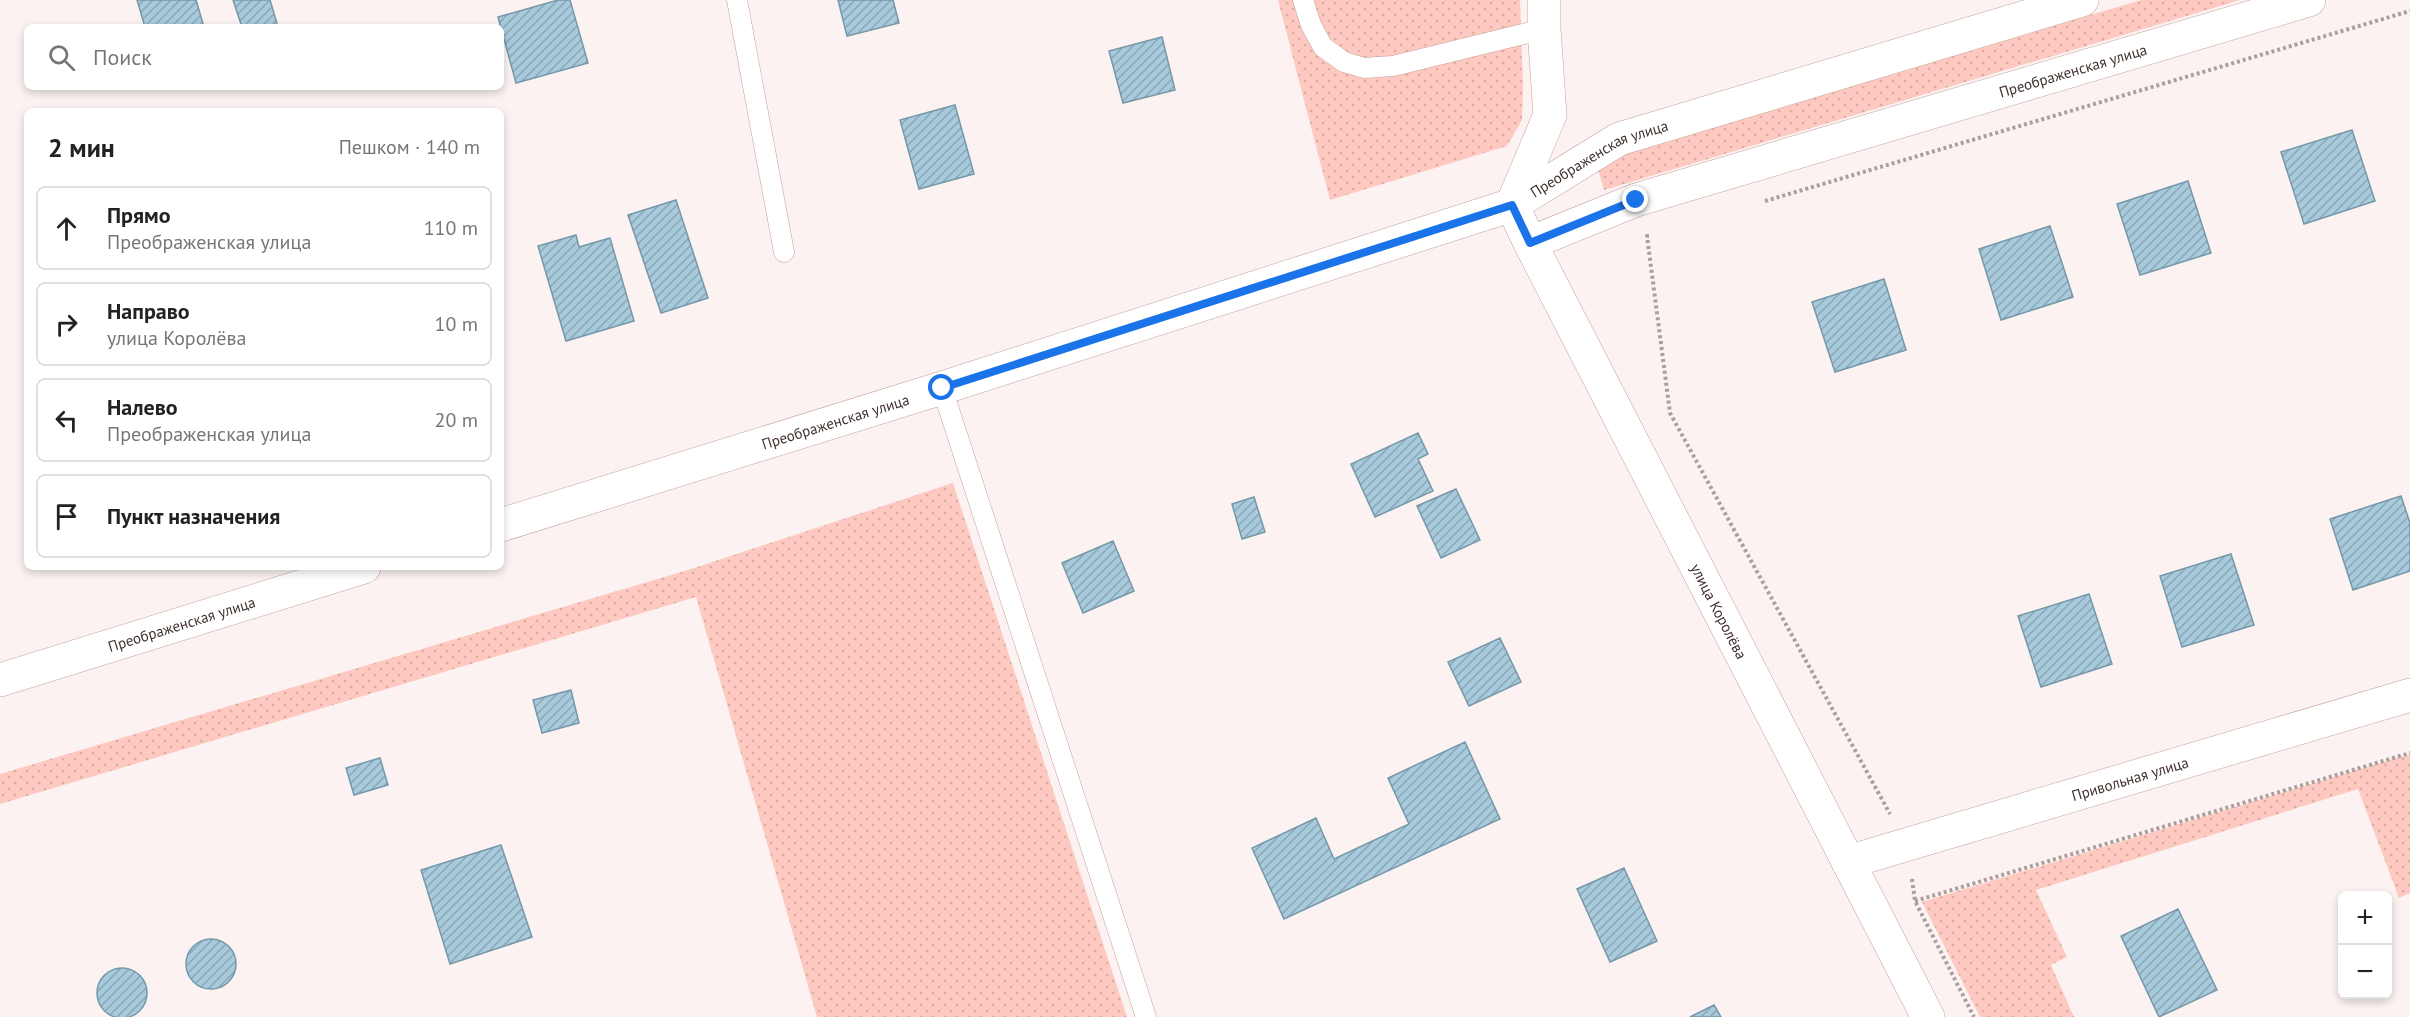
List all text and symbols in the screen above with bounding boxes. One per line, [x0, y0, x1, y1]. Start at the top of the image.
search box [24, 24, 504, 90]
street label: Преображенская улица [1996, 39, 2149, 101]
icon: search [45, 41, 78, 74]
text: Поиск [93, 43, 152, 71]
street label: Преображенская улица [1526, 115, 1670, 201]
text: 2 мин [48, 131, 115, 164]
text: Пешком · 140 m [339, 134, 480, 160]
route end [1622, 186, 1648, 212]
text: Прямо [107, 201, 170, 229]
icon: ahead [50, 212, 83, 245]
text: 110 m [424, 215, 478, 241]
text: Преображенская улица [107, 229, 311, 255]
text: Направо [107, 297, 190, 325]
icon: right [50, 308, 83, 341]
text: 10 m [435, 311, 478, 337]
text: улица Королёва [107, 325, 246, 351]
route start [928, 374, 954, 400]
street label: Преображенская улица [759, 389, 911, 453]
text: Налево [107, 393, 178, 421]
icon: left [50, 404, 83, 437]
text: 20 m [435, 407, 478, 433]
text: Преображенская улица [107, 421, 311, 447]
icon: arrive [50, 500, 83, 533]
text: Пункт назначения [107, 502, 280, 530]
street label: улица Королёва [1687, 560, 1752, 662]
street label: Преображенская улица [105, 592, 258, 655]
street label: Привольная улица [2069, 752, 2191, 805]
map controls [2338, 891, 2392, 999]
button: + [2338, 891, 2392, 945]
button: − [2338, 945, 2392, 999]

